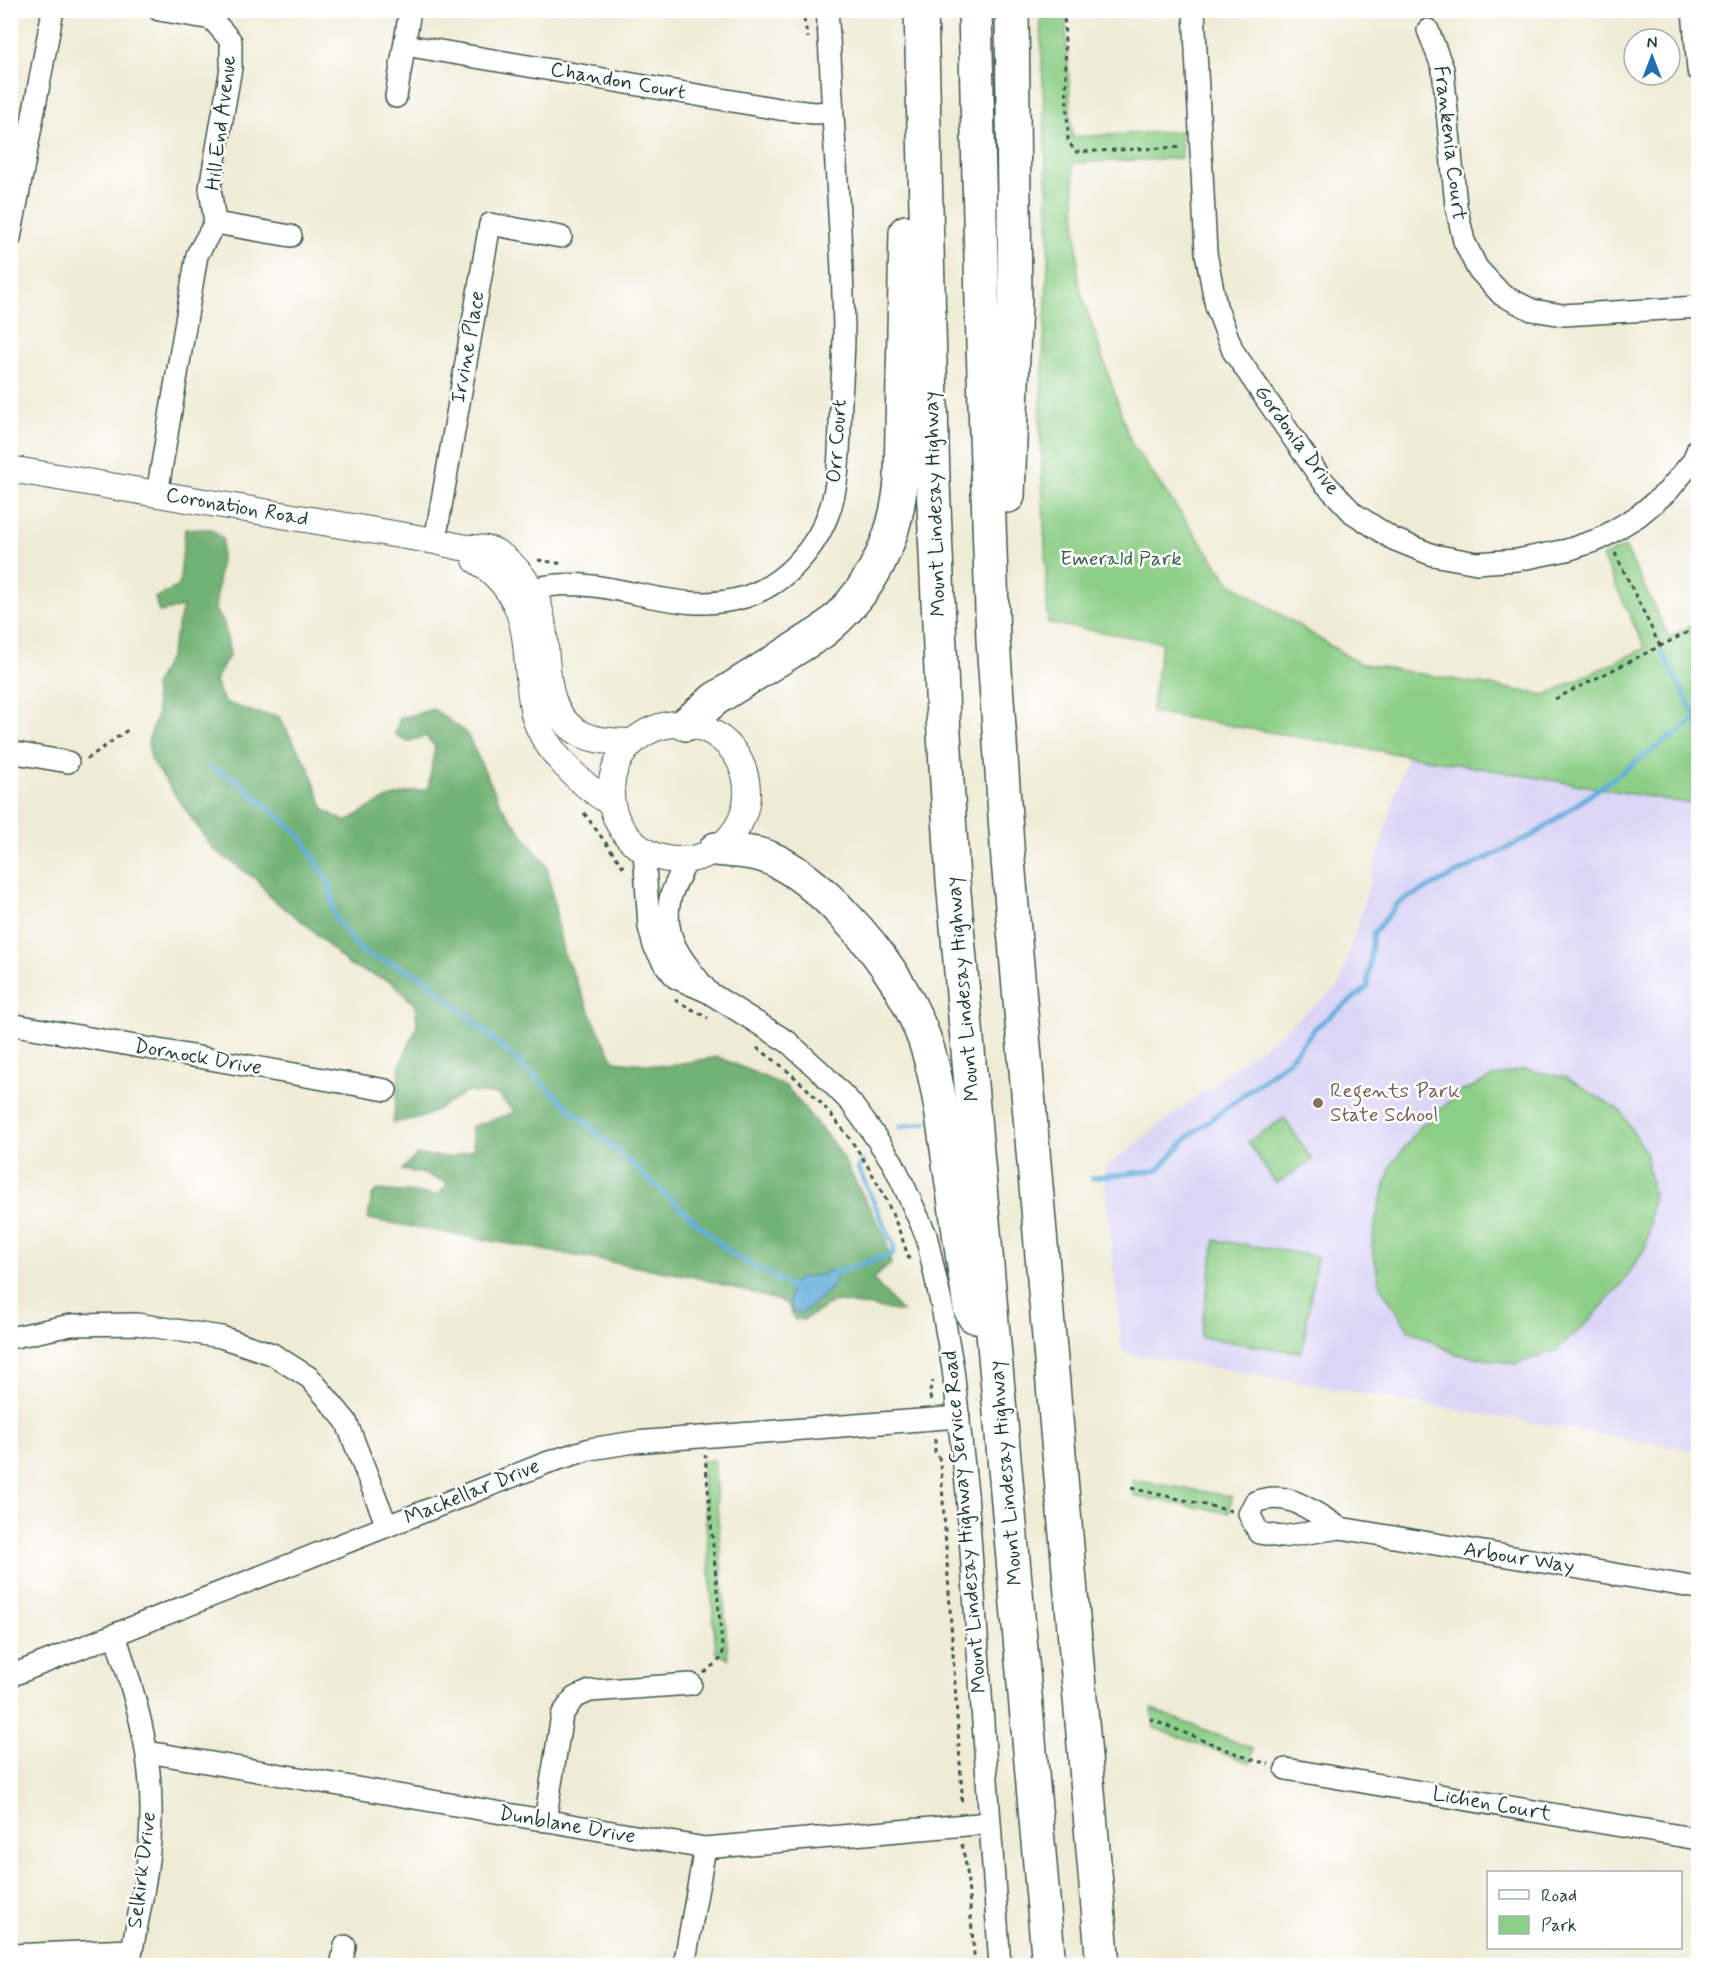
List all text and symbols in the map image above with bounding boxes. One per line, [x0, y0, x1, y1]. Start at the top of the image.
north arrow [1622, 27, 1682, 87]
text: N [1647, 33, 1657, 54]
street label: Hill End Avenue [199, 54, 243, 192]
street label: Chandon Court [548, 55, 688, 107]
street label: Frankenia Court [1427, 64, 1473, 222]
street label: Irvine Place [444, 289, 492, 405]
street label: Gordonia Drive [1247, 379, 1347, 501]
street label: Mount Lindesay Highway [917, 391, 953, 617]
street label: Orr Court [820, 398, 854, 484]
street label: Coronation Road [164, 481, 310, 533]
park label: Emerald Park [1060, 545, 1182, 573]
street label: Mount Lindesay Highway [939, 875, 987, 1103]
street label: Dornock Drive [132, 1032, 264, 1082]
place label: Regents Park State School [1330, 1077, 1460, 1129]
marker: Regents Park State School [1311, 1096, 1325, 1110]
street label: Mount Lindesay Highway Service Road [936, 1349, 994, 1695]
street label: Mount Lindesay Highway [982, 1359, 1030, 1587]
street label: Mackellar Drive [400, 1452, 544, 1532]
street label: Arbour Way [1462, 1535, 1576, 1581]
street label: Lichen Court [1430, 1780, 1554, 1828]
street label: Dunblane Drive [497, 1799, 637, 1851]
street label: Selkirk Drive [121, 1810, 163, 1930]
legend [1487, 1871, 1682, 1949]
text: Road [1541, 1884, 1577, 1908]
text: Park [1541, 1914, 1577, 1938]

